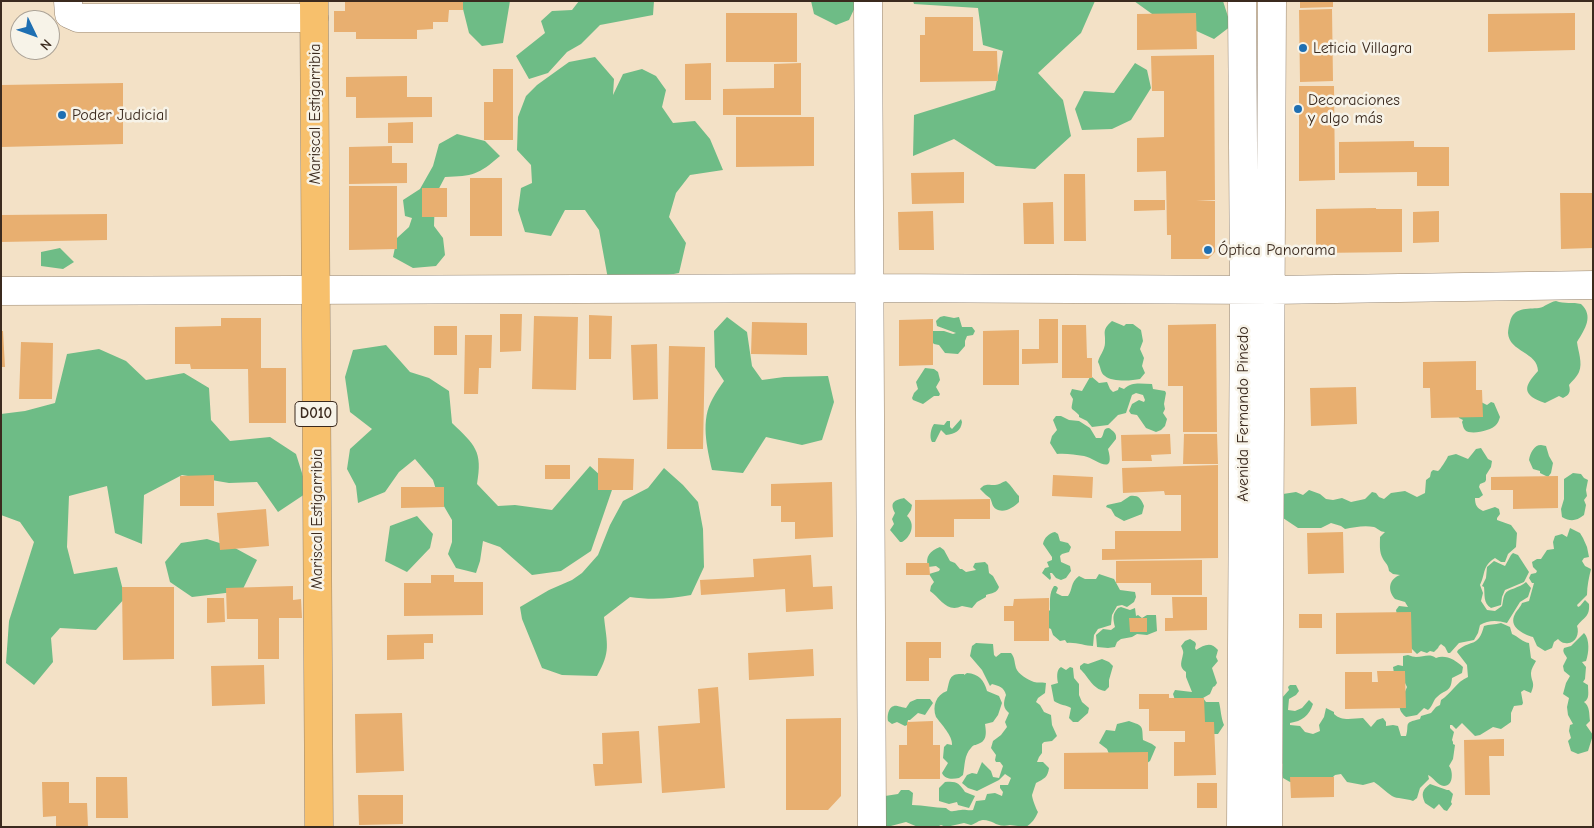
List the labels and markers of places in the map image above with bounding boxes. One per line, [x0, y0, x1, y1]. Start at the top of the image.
place label: Leticia Villagra [1313, 38, 1412, 58]
marker: Leticia Villagra [1297, 42, 1309, 54]
place label: Decoraciones y algo más [1308, 90, 1400, 128]
marker: Decoraciones y algo más [1292, 103, 1304, 115]
place label: Poder Judicial [72, 105, 168, 125]
marker: Poder Judicial [56, 109, 68, 121]
place label: Óptica Panorama [1218, 240, 1336, 260]
marker: Óptica Panorama [1202, 244, 1214, 256]

